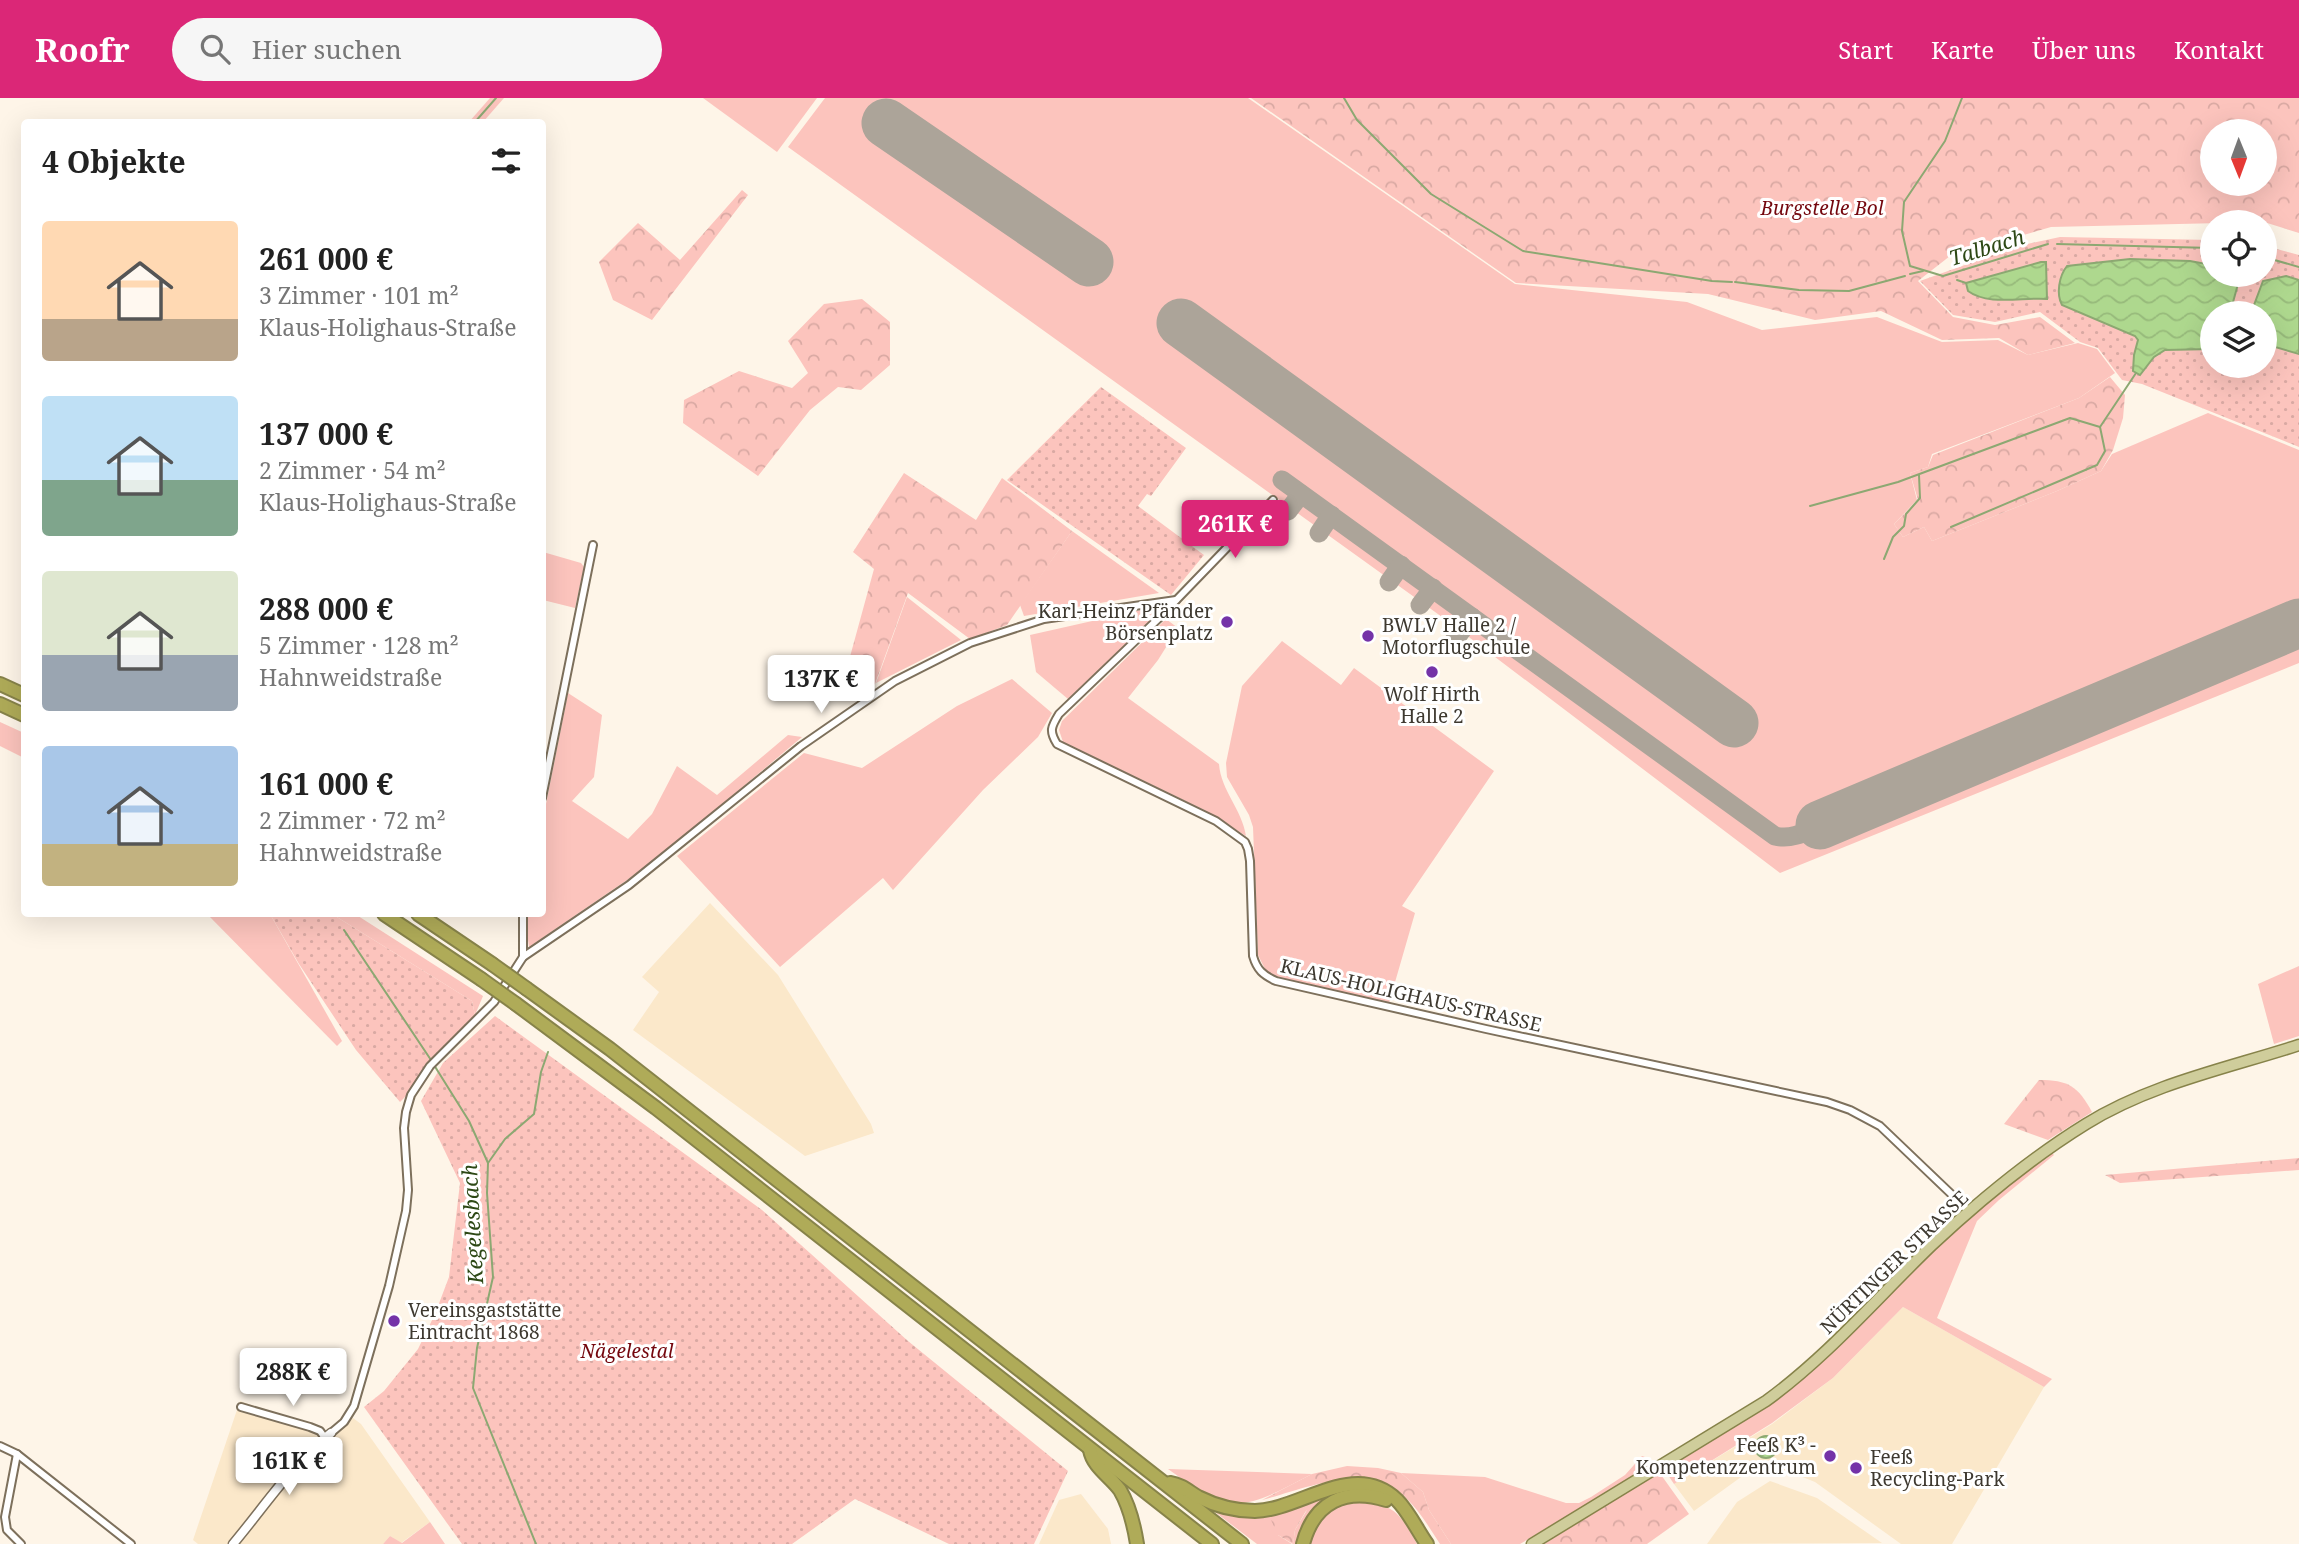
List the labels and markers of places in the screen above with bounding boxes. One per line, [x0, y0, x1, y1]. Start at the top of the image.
pin: 261K € [1178, 500, 1292, 560]
place label: Karl-Heinz Pfänder Börsenplatz [1038, 598, 1213, 646]
place label: BWLV Halle 2 / Motorflugschule [1382, 612, 1530, 660]
marker: Karl-Heinz Pfänder Börsenplatz [1219, 614, 1235, 630]
marker: BWLV Halle 2 / Motorflugschule [1360, 628, 1376, 644]
pin: 137K € [764, 656, 878, 715]
marker: Wolf Hirth Halle 2 [1424, 664, 1440, 680]
place label: Wolf Hirth Halle 2 [1384, 681, 1480, 729]
place label: Vereinsgaststätte Eintracht 1868 [408, 1297, 562, 1345]
marker: Vereinsgaststätte Eintracht 1868 [386, 1313, 402, 1329]
pin: 288K € [236, 1348, 350, 1408]
place label: Feeß K³ - Kompetenzzentrum [1636, 1432, 1816, 1480]
pin: 161K € [232, 1438, 346, 1497]
place label: Feeß Recycling-Park [1870, 1444, 2006, 1492]
marker: Feeß K³ - Kompetenzzentrum [1822, 1448, 1838, 1464]
marker: Feeß Recycling-Park [1848, 1460, 1864, 1476]

